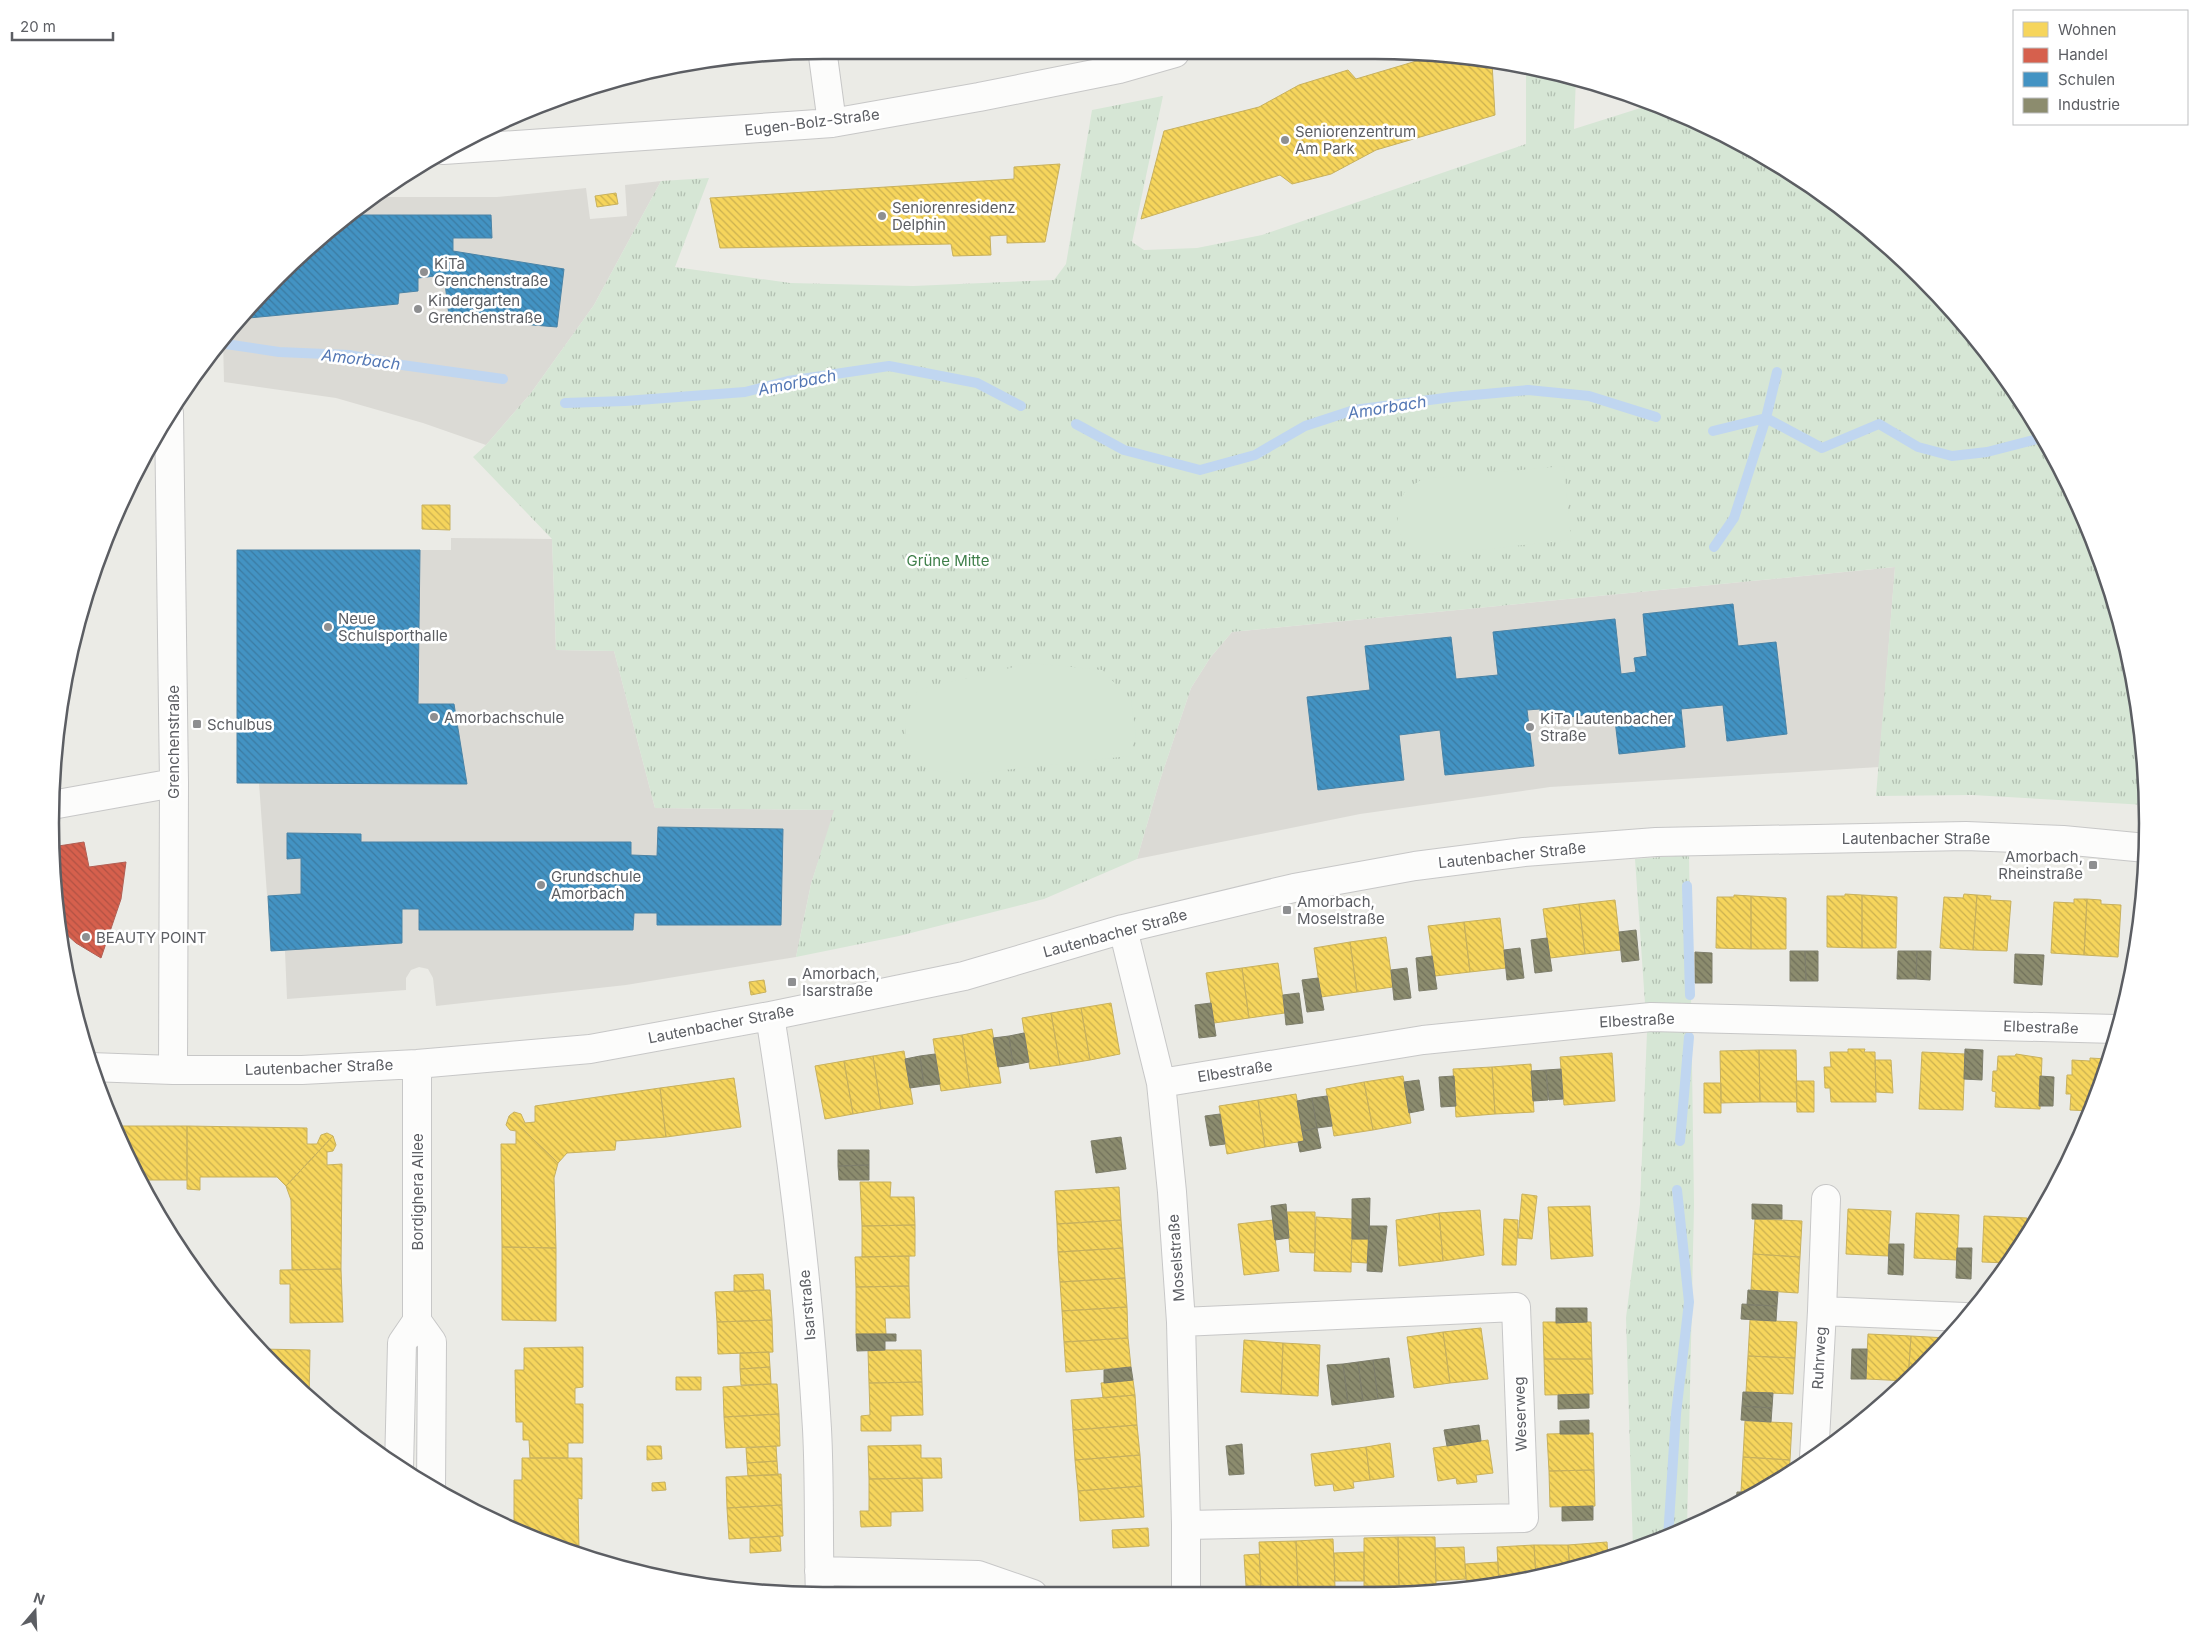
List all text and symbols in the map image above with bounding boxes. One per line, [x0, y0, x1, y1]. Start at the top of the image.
scale bar [12, 10, 114, 42]
legend [2013, 10, 2188, 125]
text: 20 m [20, 17, 56, 36]
text: Wohnen [2058, 20, 2116, 39]
text: Handel [2058, 45, 2108, 64]
text: Schulen [2058, 70, 2115, 89]
text: Industrie [2058, 95, 2120, 114]
street label: Eugen-Bolz-Straße [743, 104, 881, 140]
place label: Seniorenzentrum Am Park [1295, 122, 1416, 158]
marker: Seniorenzentrum Am Park [1279, 134, 1291, 146]
place label: Seniorenresidenz Delphin [892, 198, 1016, 234]
marker: Seniorenresidenz Delphin [876, 210, 888, 222]
place label: KiTa Grenchenstraße [434, 254, 548, 290]
marker: KiTa Grenchenstraße [418, 266, 430, 278]
place label: Kindergarten Grenchenstraße [428, 291, 542, 327]
marker: Kindergarten Grenchenstraße [412, 303, 424, 315]
water label: Amorbach [319, 344, 402, 374]
water label: Amorbach [755, 365, 838, 400]
water label: Amorbach [1345, 391, 1428, 423]
park label: Grüne Mitte [907, 551, 989, 570]
place label: Neue Schulsporthalle [338, 609, 448, 645]
marker: Neue Schulsporthalle [322, 621, 334, 633]
street label: Grenchenstraße [164, 685, 183, 799]
place label: Amorbachschule [444, 708, 564, 727]
place label: KiTa Lautenbacher Straße [1540, 709, 1673, 745]
marker: Amorbachschule [428, 711, 440, 723]
place label: Schulbus [207, 715, 273, 734]
marker: Schulbus [191, 718, 203, 730]
marker: KiTa Lautenbacher Straße [1524, 721, 1536, 733]
street label: Lautenbacher Straße [1842, 829, 1990, 848]
street label: Lautenbacher Straße [1437, 838, 1587, 872]
place label: Amorbach, Rheinstraße [1998, 847, 2083, 883]
marker: Amorbach, Rheinstraße [2087, 859, 2099, 871]
place label: Grundschule Amorbach [551, 867, 641, 903]
marker: Grundschule Amorbach [535, 879, 547, 891]
place label: Amorbach, Moselstraße [1297, 892, 1385, 928]
marker: Amorbach, Moselstraße [1281, 904, 1293, 916]
street label: Lautenbacher Straße [1041, 905, 1189, 961]
place label: BEAUTY POINT [96, 928, 207, 947]
marker: BEAUTY POINT [80, 931, 92, 943]
place label: Amorbach, Isarstraße [802, 964, 880, 1000]
marker: Amorbach, Isarstraße [786, 976, 798, 988]
street label: Lautenbacher Straße [646, 1001, 796, 1047]
street label: Elbestraße [1599, 1009, 1675, 1031]
street label: Elbestraße [2003, 1016, 2079, 1038]
street label: Lautenbacher Straße [244, 1055, 394, 1079]
street label: Elbestraße [1196, 1056, 1274, 1086]
street label: Bordighera Allee [408, 1133, 427, 1251]
street label: Moselstraße [1163, 1214, 1189, 1302]
street label: Isarstraße [794, 1269, 820, 1341]
street label: Ruhrweg [1808, 1326, 1830, 1390]
street label: Weserweg [1509, 1376, 1531, 1452]
north arrow [10, 1586, 60, 1636]
text: N [32, 1588, 47, 1608]

